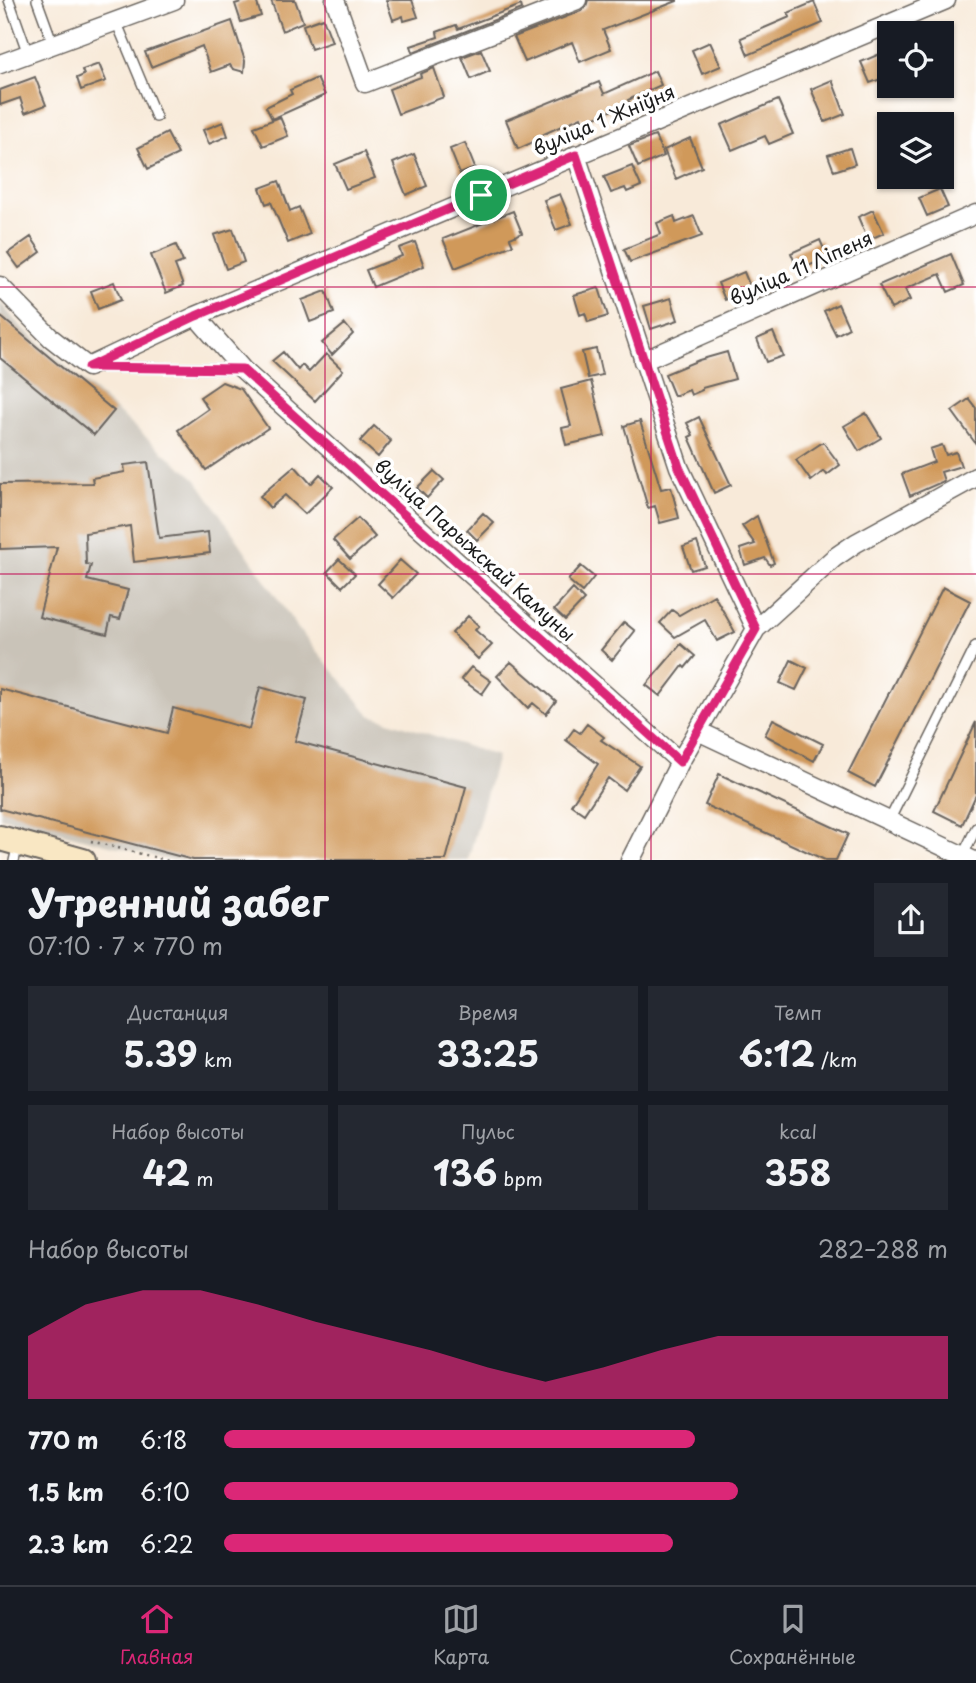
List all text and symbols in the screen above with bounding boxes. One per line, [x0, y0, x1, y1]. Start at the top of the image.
map controls [877, 21, 954, 189]
button: locate [877, 21, 954, 98]
street label: вуліца 1 Жніўня [528, 77, 679, 162]
button: layers [877, 112, 954, 189]
pin [451, 165, 511, 225]
icon: arrive [462, 176, 500, 214]
street label: вуліца 11 Ліпеня [724, 223, 877, 311]
street label: вуліца Парыжскай Камуны [369, 451, 582, 647]
text: Утренний забег [28, 873, 328, 930]
button: share [874, 883, 948, 957]
text: 07:10 · 7 × 770 m [28, 928, 223, 963]
text: Дистанция [128, 998, 228, 1026]
text: Время [458, 998, 518, 1026]
text: Темп [774, 998, 822, 1026]
text: 5.39 [124, 1026, 198, 1079]
text: 33:25 [437, 1026, 539, 1079]
text: 6:12 [739, 1026, 815, 1079]
text: km [198, 1045, 232, 1073]
text: /km [815, 1045, 857, 1073]
text: Набор высоты [111, 1117, 245, 1145]
text: Пульс [461, 1117, 515, 1145]
text: kcal [779, 1117, 817, 1145]
text: 42 [143, 1145, 190, 1198]
text: 136 [433, 1145, 497, 1198]
text: 358 [764, 1145, 832, 1198]
text: m [190, 1164, 213, 1192]
text: bpm [497, 1164, 543, 1192]
text: Набор высоты [28, 1231, 189, 1266]
text: 282–288 m [818, 1231, 948, 1266]
text: 770 m [28, 1422, 98, 1457]
text: 6:18 [140, 1422, 187, 1457]
text: 1.5 km [28, 1474, 104, 1509]
text: 6:10 [140, 1474, 190, 1509]
text: 2.3 km [28, 1526, 109, 1561]
text: 6:22 [140, 1526, 194, 1561]
tab: Главная [120, 1600, 194, 1670]
tab: Карта [433, 1600, 489, 1670]
tab: Сохранённые [729, 1600, 856, 1670]

